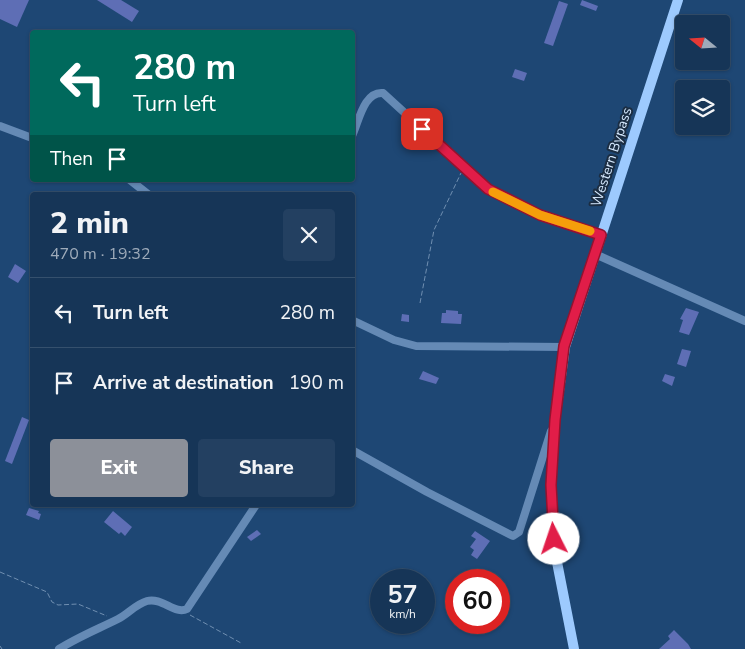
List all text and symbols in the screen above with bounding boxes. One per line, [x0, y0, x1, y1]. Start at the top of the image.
north arrow [675, 15, 730, 70]
map controls [675, 15, 730, 135]
text: 280 m [133, 44, 236, 91]
icon: left [50, 50, 115, 115]
button: layers [675, 80, 730, 135]
text: Turn left [133, 89, 216, 119]
street label: Western Bypass [586, 105, 637, 209]
pin [401, 108, 443, 150]
icon: arrive [408, 115, 436, 143]
icon: arrive [103, 145, 131, 173]
text: Then [50, 146, 93, 172]
text: 2 min [50, 203, 129, 244]
button: close [283, 209, 335, 261]
text: 470 m · 19:32 [50, 243, 151, 265]
icon: left [50, 299, 78, 327]
text: Turn left [93, 300, 168, 326]
text: 280 m [280, 300, 335, 326]
icon: arrive [50, 369, 78, 397]
text: Arrive at destination [93, 370, 274, 396]
text: 190 m [289, 370, 344, 396]
button: Exit [50, 439, 188, 497]
button: Share [198, 439, 335, 497]
position arrow [527, 512, 579, 564]
speed limit sign: 60 [445, 569, 510, 634]
text: 57 [387, 578, 418, 612]
text: km/h [389, 606, 416, 622]

